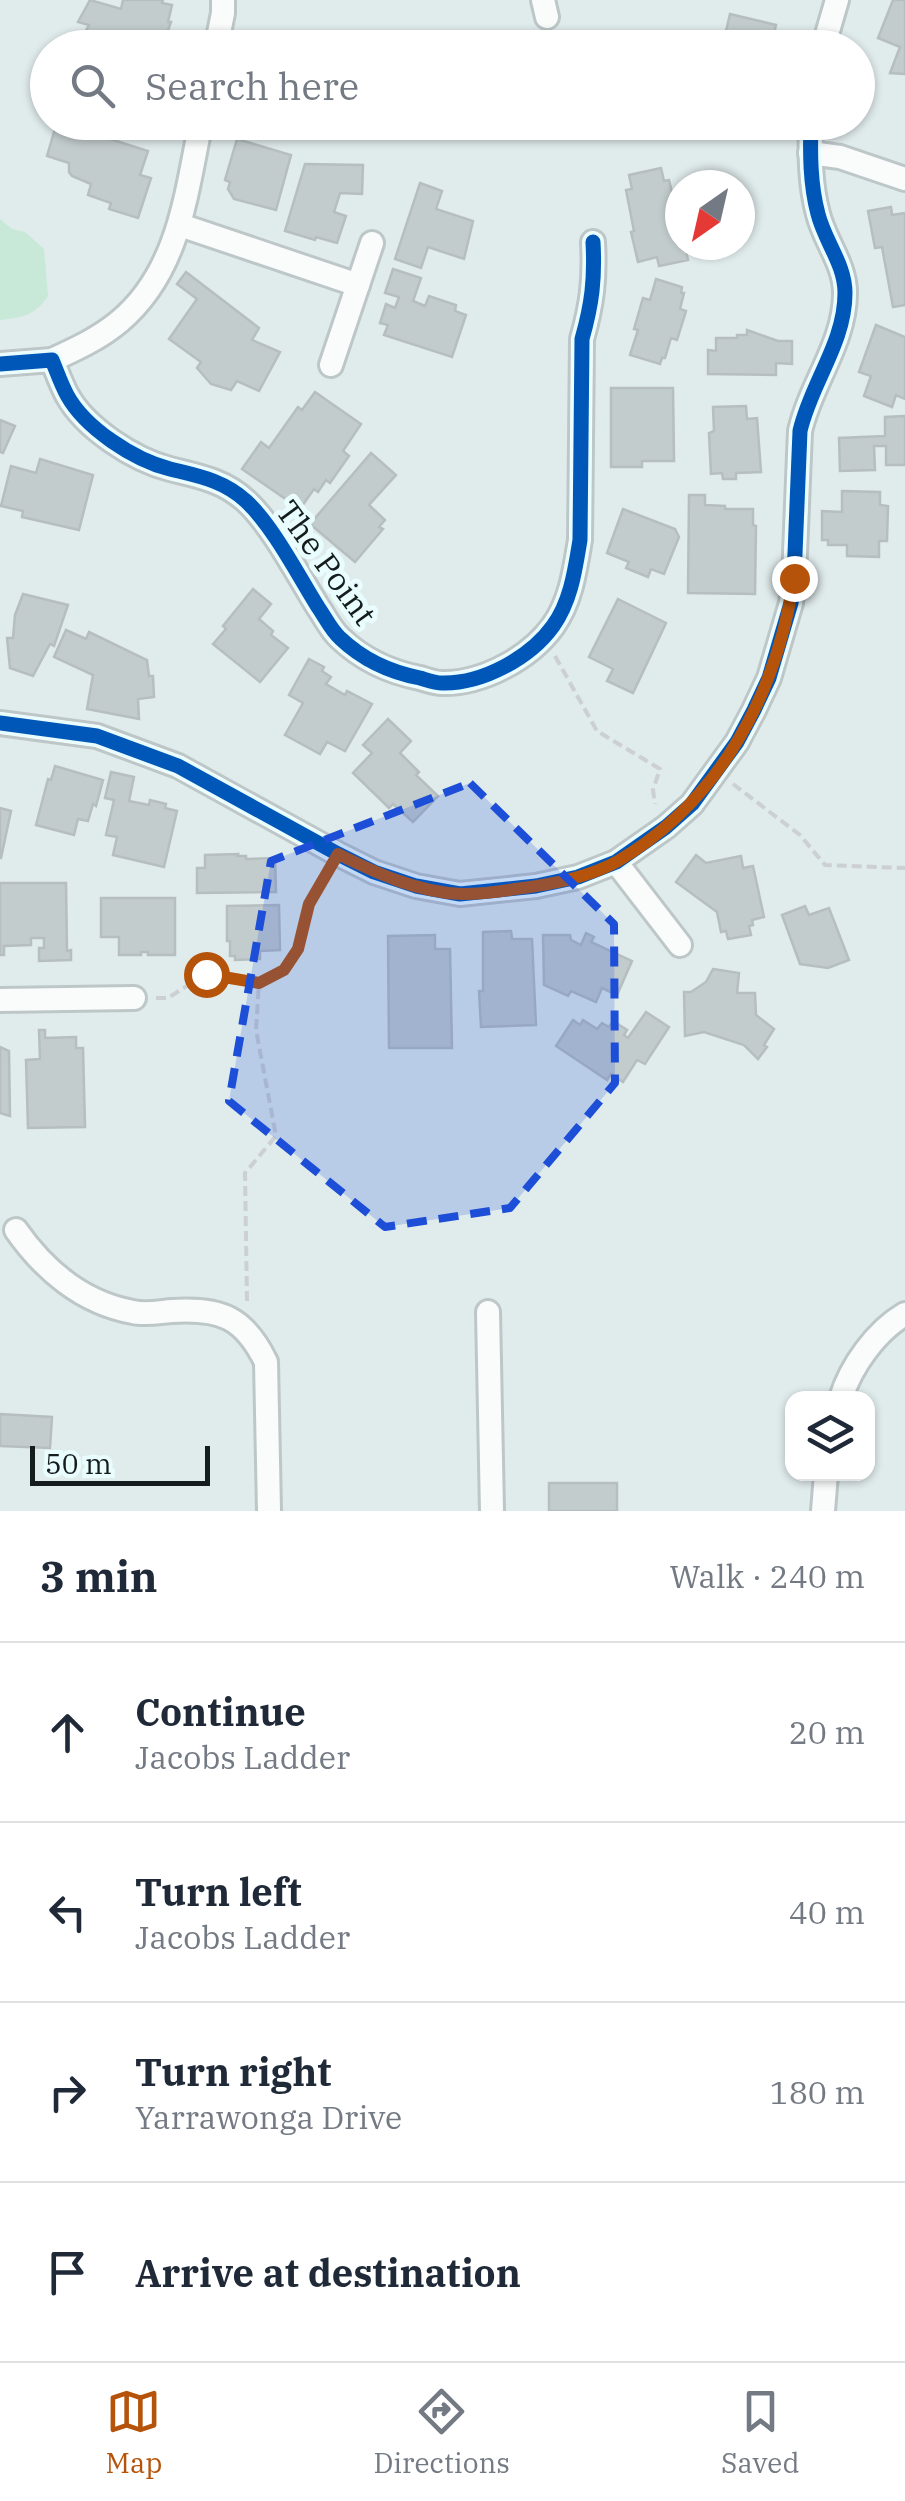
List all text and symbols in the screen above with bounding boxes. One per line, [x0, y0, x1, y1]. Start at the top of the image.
search box [30, 30, 875, 140]
icon: search [65, 58, 120, 113]
text: Search here [145, 61, 359, 110]
north arrow [665, 170, 755, 260]
street label: The Point [267, 492, 386, 633]
route end [772, 556, 818, 602]
route start [184, 952, 230, 998]
map controls [785, 1391, 875, 1481]
button: layers [785, 1391, 875, 1481]
scale bar [30, 1441, 210, 1486]
text: 50 m [45, 1445, 112, 1482]
text: 3 min [40, 1549, 158, 1604]
text: Walk · 240 m [669, 1555, 865, 1597]
text: Continue [135, 1687, 306, 1736]
icon: ahead [40, 1705, 95, 1760]
text: 20 m [789, 1711, 865, 1753]
text: Jacobs Ladder [135, 1736, 350, 1778]
text: Turn left [135, 1867, 302, 1916]
icon: left [40, 1885, 95, 1940]
text: 40 m [789, 1891, 865, 1933]
text: Jacobs Ladder [135, 1916, 350, 1958]
text: Turn right [135, 2047, 331, 2096]
icon: right [40, 2065, 95, 2120]
text: 180 m [769, 2071, 865, 2113]
text: Yarrawonga Drive [135, 2096, 402, 2138]
icon: arrive [40, 2245, 95, 2300]
text: Arrive at destination [135, 2248, 521, 2297]
tab: Map [106, 2384, 162, 2481]
tab: Directions [373, 2384, 510, 2481]
tab: Saved [721, 2384, 799, 2481]

